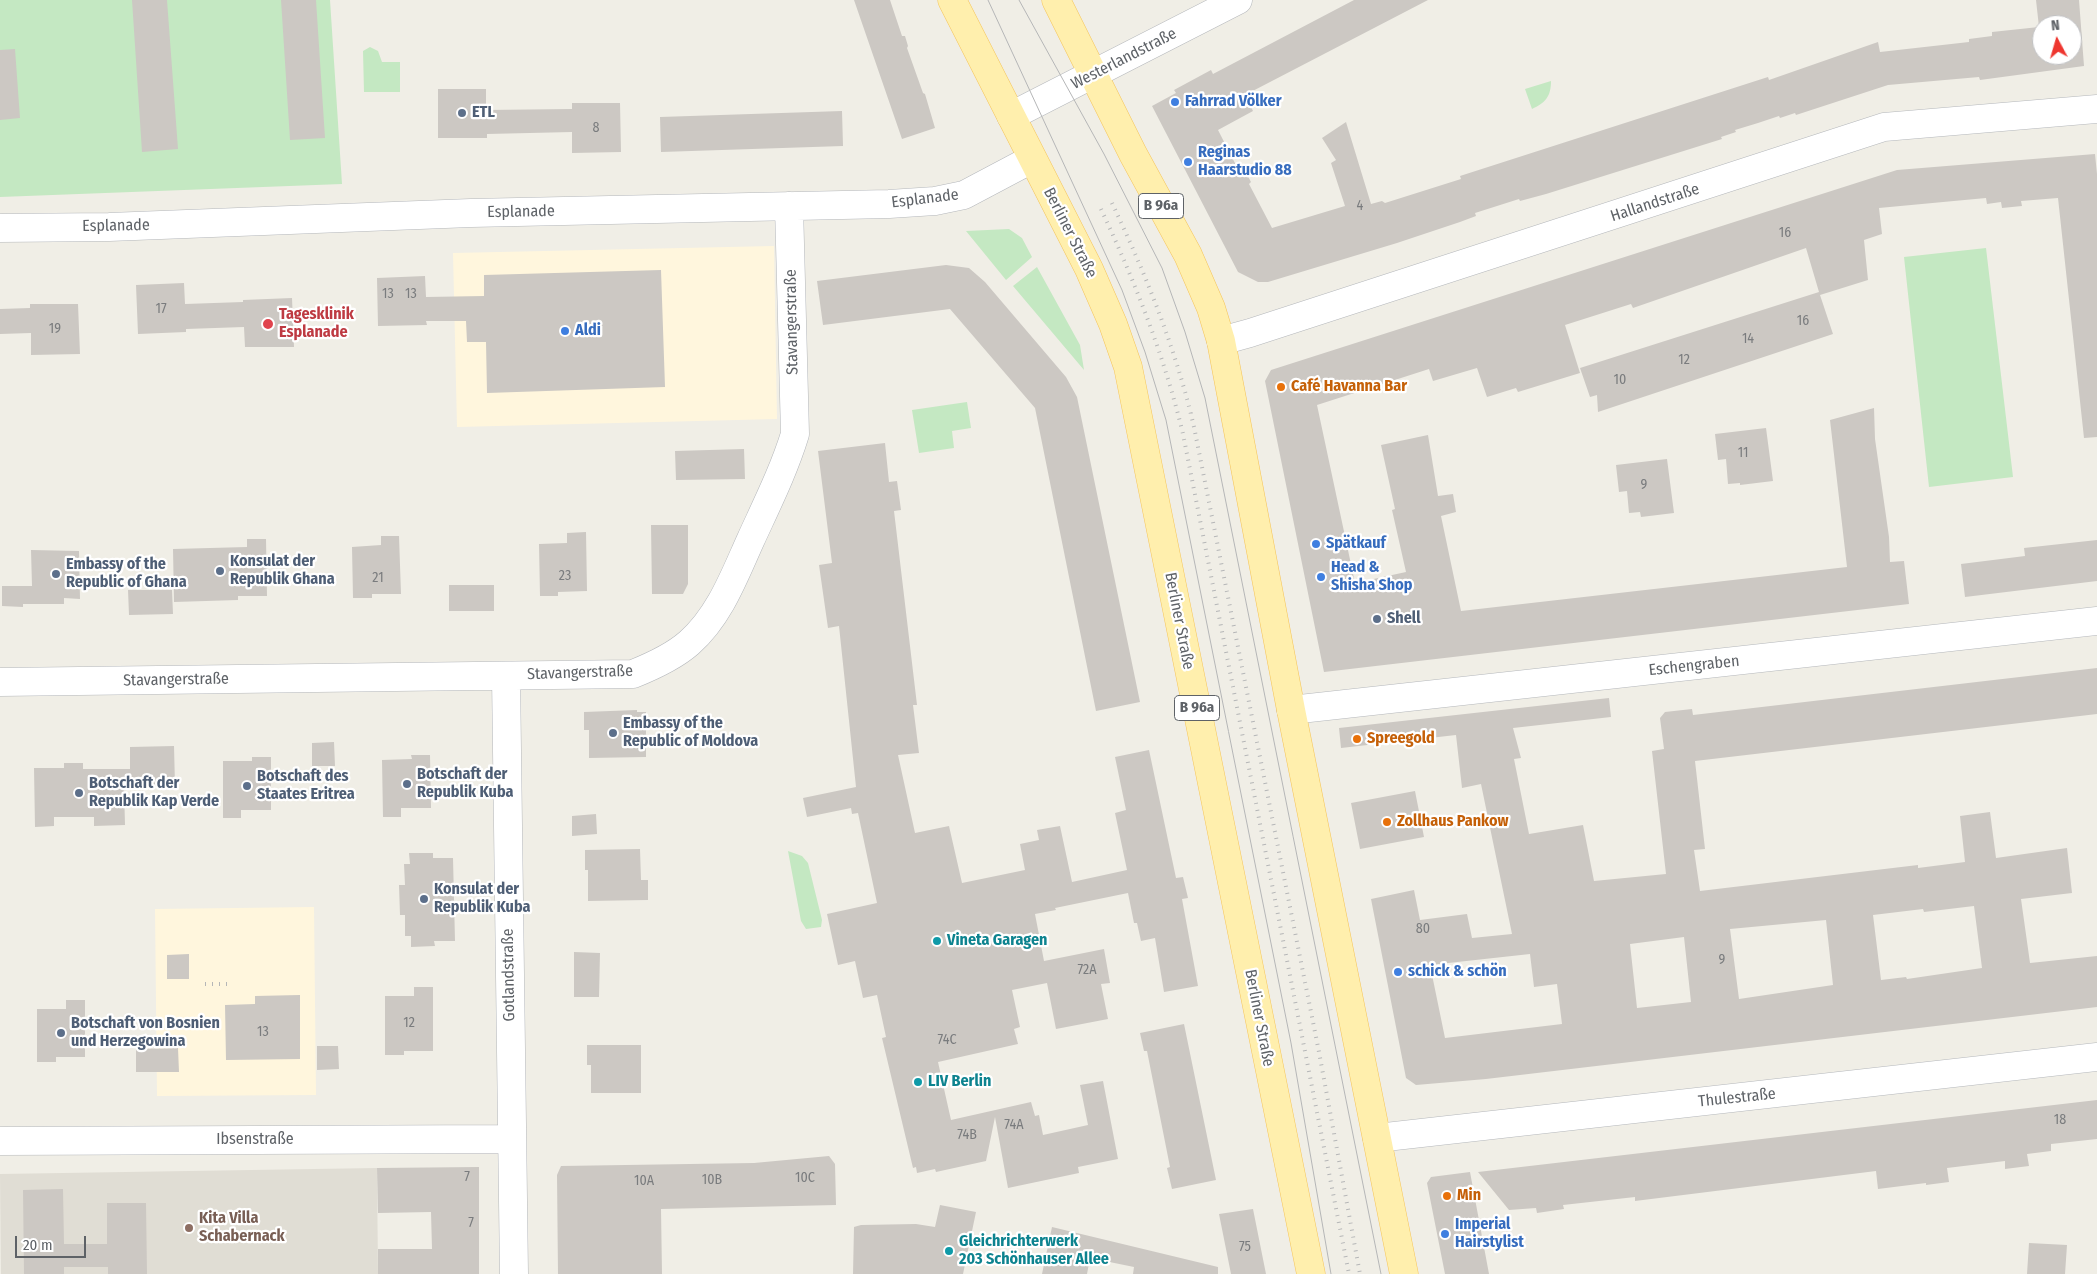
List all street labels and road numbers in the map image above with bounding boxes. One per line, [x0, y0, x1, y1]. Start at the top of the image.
street label: Westerlandstraße [1068, 24, 1180, 94]
street label: Hallandstraße [1608, 180, 1702, 226]
street label: Esplanade [890, 185, 960, 213]
street label: Berliner Straße [1039, 185, 1101, 281]
road number: B 96a [1138, 194, 1184, 218]
street label: Esplanade [487, 202, 555, 222]
street label: Esplanade [82, 216, 150, 236]
street label: Stavangerstraße [781, 269, 803, 375]
street label: Berliner Straße [1160, 571, 1198, 671]
street label: Eschengraben [1648, 652, 1740, 680]
street label: Stavangerstraße [527, 662, 633, 684]
street label: Stavangerstraße [123, 669, 229, 691]
road number: B 96a [1174, 696, 1220, 720]
street label: Gotlandstraße [499, 928, 519, 1022]
street label: Berliner Straße [1240, 968, 1278, 1068]
street label: Thulestraße [1697, 1084, 1777, 1112]
street label: Ibsenstraße [216, 1130, 294, 1150]

